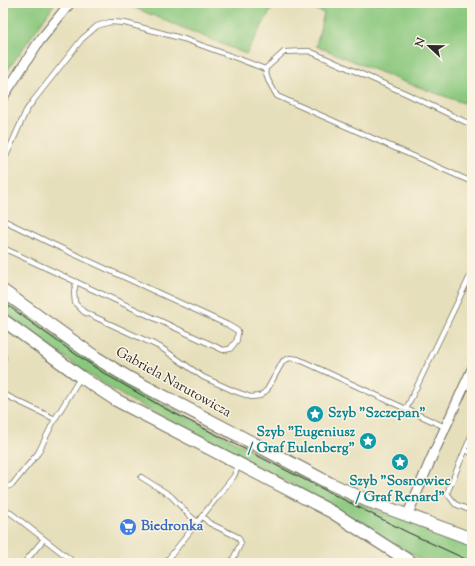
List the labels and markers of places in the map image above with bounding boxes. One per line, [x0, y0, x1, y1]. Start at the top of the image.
place icon: Szyb "Szczepan" [305, 404, 325, 424]
place label: Szyb "Szczepan" [328, 404, 426, 424]
place label: Szyb "Eugeniusz / Graf Eulenberg" [248, 423, 356, 459]
place icon: Szyb "Eugeniusz / Graf Eulenberg" [358, 431, 378, 451]
place icon: Szyb "Sosnowiec / Graf Renard" [390, 452, 410, 472]
place label: Szyb "Sosnowiec / Graf Renard" [349, 472, 451, 508]
supermarket icon: Biedronka [118, 517, 138, 537]
place label: Biedronka [141, 517, 204, 537]

